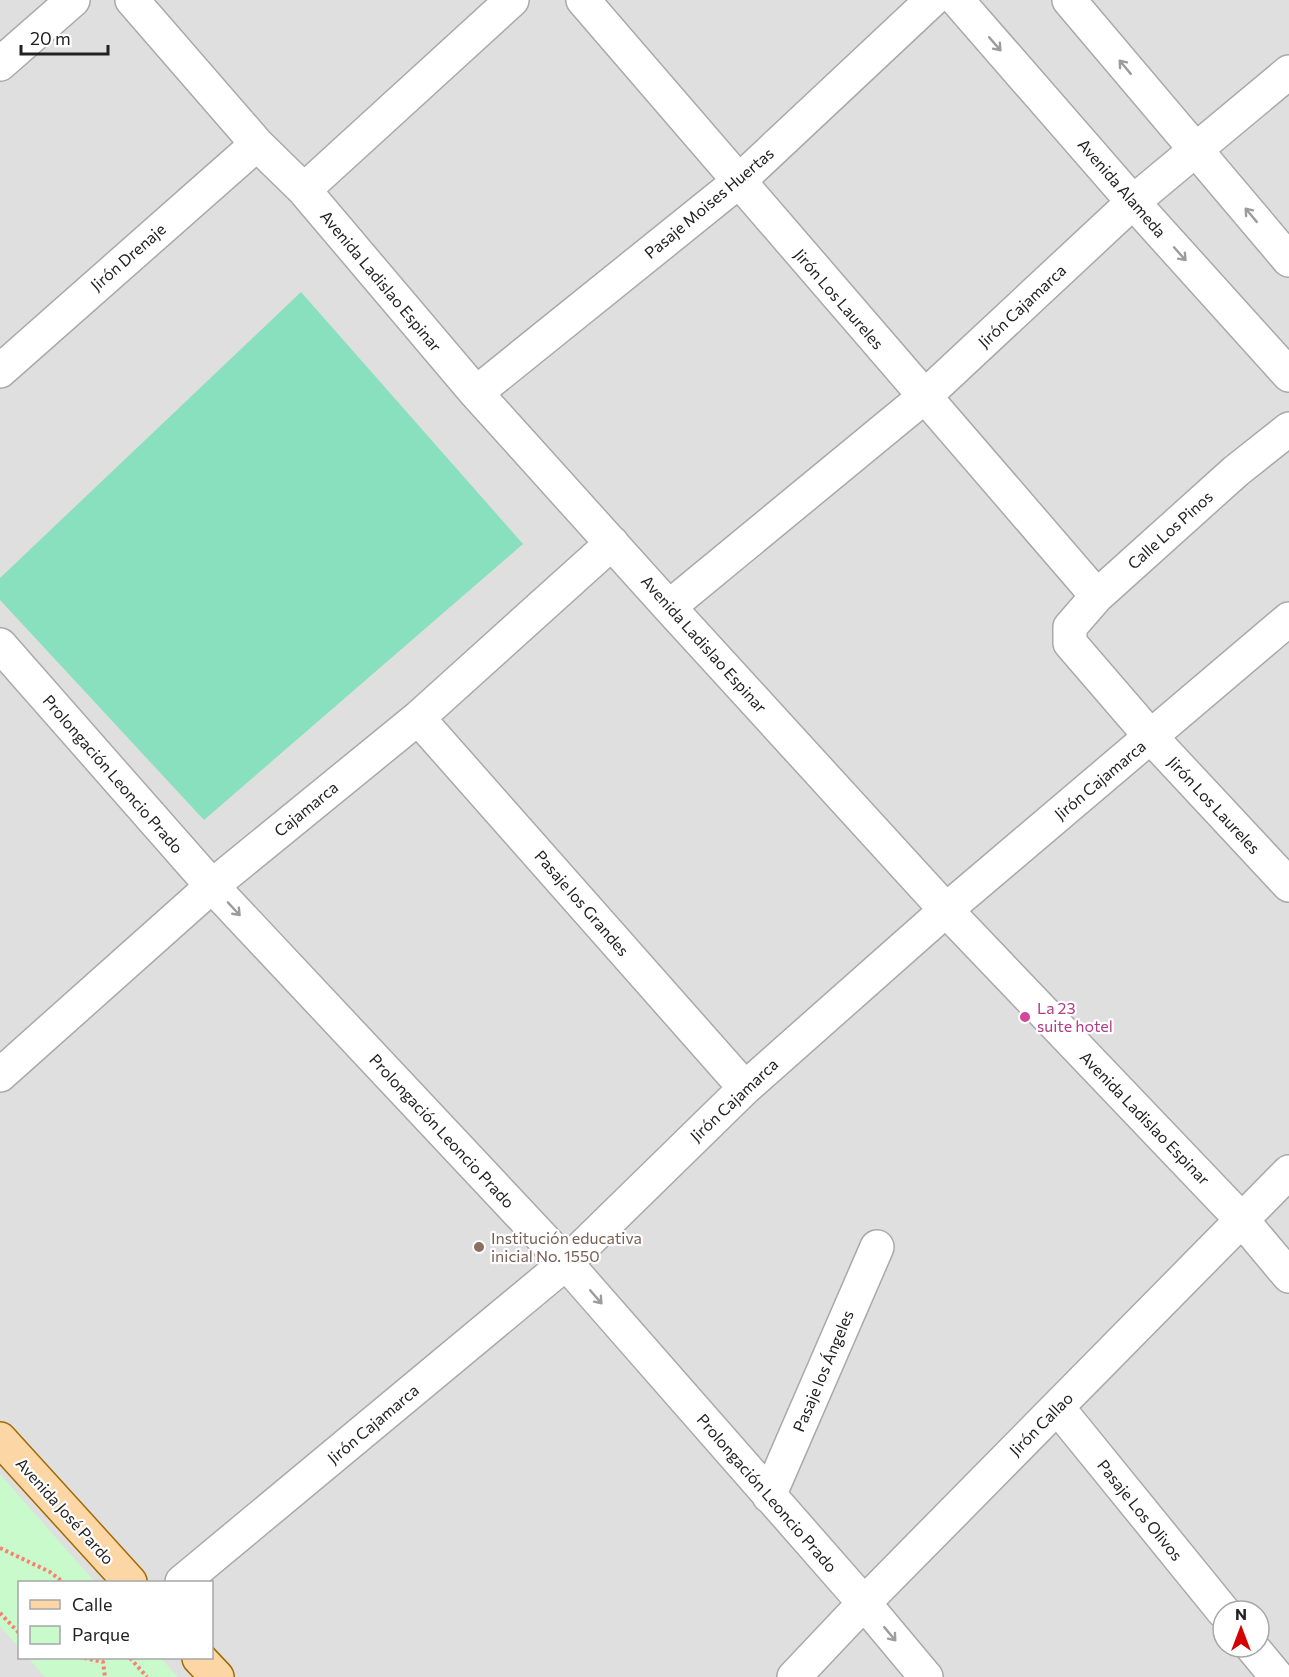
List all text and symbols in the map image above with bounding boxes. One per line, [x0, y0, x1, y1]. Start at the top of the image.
scale bar [21, 18, 108, 56]
text: 20 m [30, 27, 71, 49]
one-way arrow [988, 36, 1002, 51]
one-way arrow [1118, 60, 1132, 75]
street label: Avenida Alameda [1074, 135, 1170, 241]
street label: Pasaje Moises Huertas [640, 143, 777, 262]
street label: Avenida Ladislao Espinar [317, 206, 446, 356]
one-way arrow [1244, 208, 1258, 223]
street label: Jirón Drenaje [86, 219, 169, 294]
street label: Jirón Los Laureles [791, 245, 888, 353]
one-way arrow [1173, 246, 1187, 261]
street label: Jirón Cajamarca [974, 260, 1070, 351]
street label: Calle Los Pinos [1123, 486, 1216, 573]
street label: Avenida Ladislao Espinar [638, 571, 771, 717]
street label: Prolongación Leoncio Prado [39, 691, 187, 857]
street label: Jirón Cajamarca [1050, 736, 1149, 823]
street label: Jirón Los Laureles [1164, 752, 1264, 857]
street label: Cajamarca [270, 777, 341, 840]
street label: Pasaje los Grandes [531, 846, 633, 959]
one-way arrow [226, 901, 240, 916]
place label: La 23 suite hotel [1037, 998, 1113, 1035]
marker: La 23 suite hotel [1018, 1010, 1032, 1024]
street label: Avenida Ladislao Espinar [1077, 1047, 1215, 1189]
street label: Prolongación Leoncio Prado [366, 1050, 519, 1212]
street label: Jirón Cajamarca [686, 1054, 782, 1145]
place label: Institución educativa inicial No. 1550 [491, 1228, 642, 1265]
marker: Institución educativa inicial No. 1550 [472, 1240, 486, 1254]
one-way arrow [589, 1289, 603, 1304]
street label: Pasaje los Ángeles [788, 1307, 857, 1435]
street label: Jirón Cajamarca [323, 1380, 422, 1467]
street label: Jirón Callao [1005, 1388, 1076, 1459]
street label: Prolongación Leoncio Prado [693, 1410, 841, 1576]
street label: Avenida José Pardo [13, 1453, 118, 1568]
street label: Pasaje Los Olivos [1094, 1455, 1187, 1564]
legend [18, 1581, 213, 1659]
text: Calle [72, 1593, 112, 1615]
north arrow [1211, 1599, 1271, 1659]
text: N [1235, 1604, 1247, 1623]
text: Parque [72, 1623, 130, 1645]
one-way arrow [883, 1626, 897, 1641]

